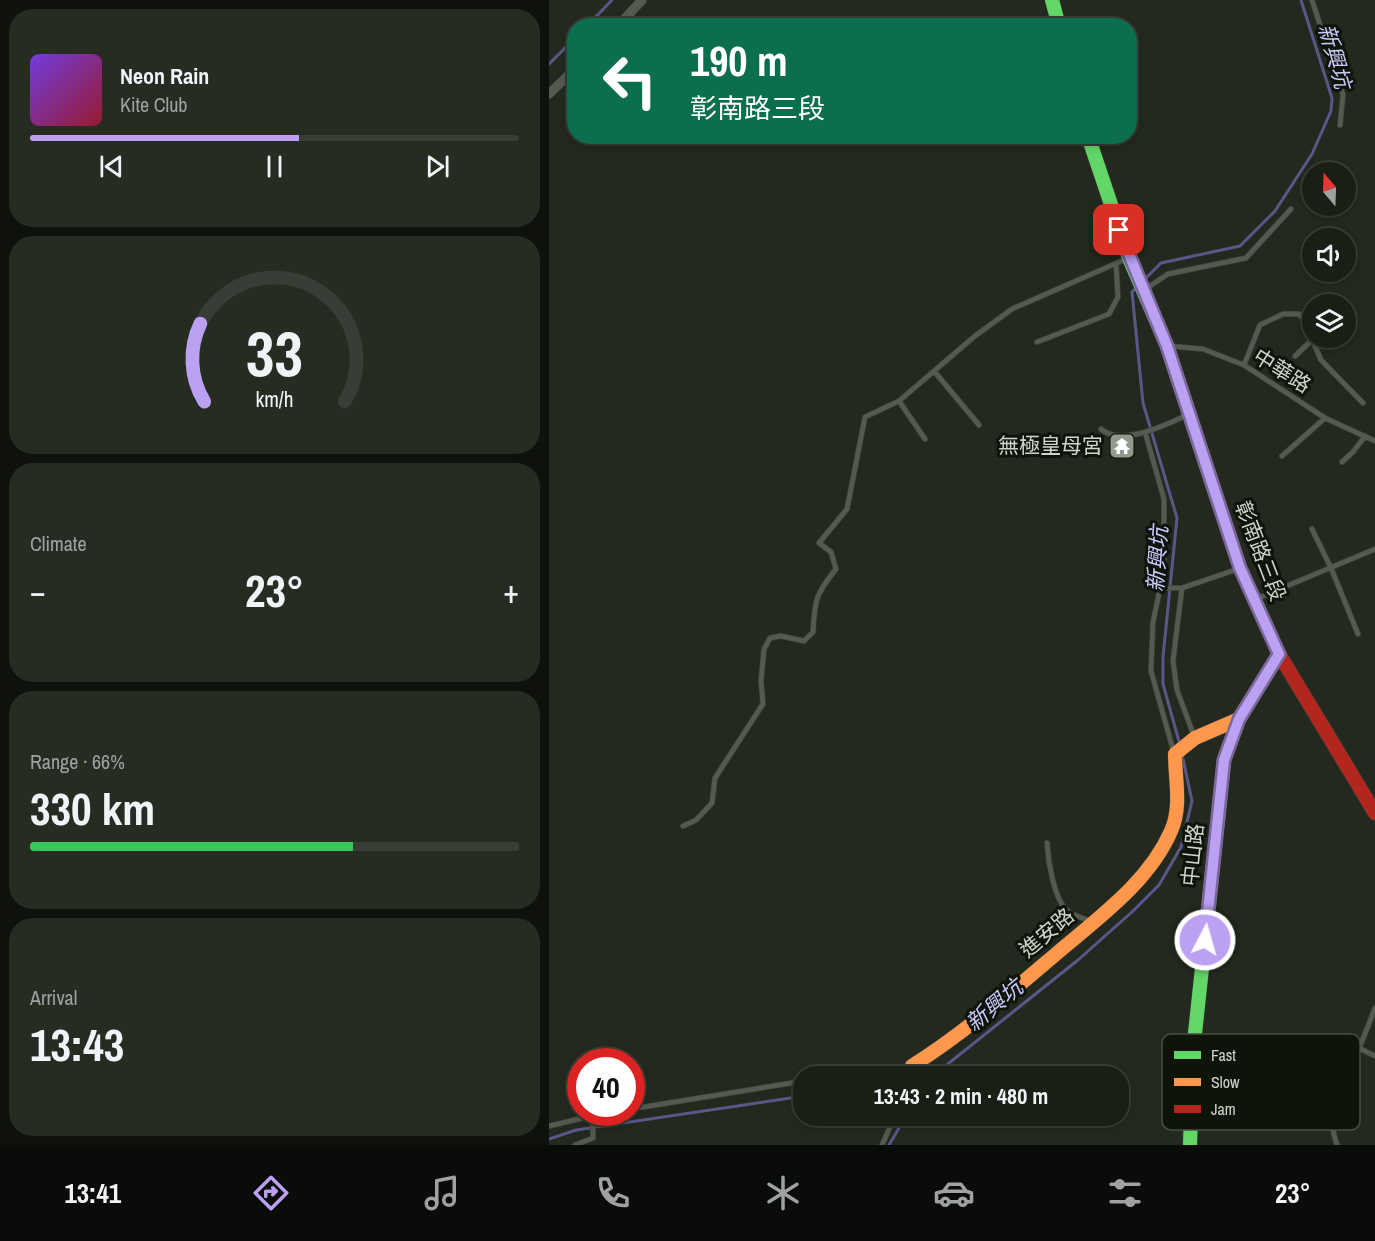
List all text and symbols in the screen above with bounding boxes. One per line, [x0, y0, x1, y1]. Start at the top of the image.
water label: 新興坑 [1311, 20, 1359, 95]
text: 190 m [690, 33, 788, 89]
icon: left [591, 42, 669, 120]
text: Neon Rain [120, 61, 209, 91]
text: 彰南路三段 [690, 90, 825, 126]
text: Kite Club [120, 91, 187, 118]
icon: previous [95, 150, 128, 183]
icon: pause [258, 150, 291, 183]
icon: next [421, 150, 454, 183]
north arrow [1302, 162, 1356, 216]
map controls [1302, 162, 1356, 348]
pin [1093, 204, 1144, 255]
icon: arrive [1102, 213, 1135, 246]
button: sound [1302, 228, 1356, 282]
button: layers [1302, 294, 1356, 348]
text: 33 [246, 311, 303, 395]
street label: 中華路 [1248, 342, 1317, 400]
text: km/h [255, 386, 294, 415]
place label: 無極皇母宮 [998, 431, 1103, 460]
temple icon: 無極皇母宮 [1107, 431, 1137, 461]
street label: 彰南路三段 [1228, 497, 1293, 605]
water label: 新興坑 [1140, 522, 1174, 593]
text: Climate [30, 530, 87, 557]
text: 23° [245, 560, 304, 621]
text: − [30, 569, 46, 613]
text: + [503, 569, 519, 613]
text: Range · 66% [30, 748, 125, 775]
text: 330 km [30, 778, 155, 839]
street label: 中山路 [1175, 822, 1210, 888]
street label: 進安路 [1013, 901, 1080, 964]
position arrow [1173, 908, 1237, 972]
water label: 新興坑 [959, 970, 1031, 1038]
text: Arrival [30, 984, 77, 1011]
text: 13:43 [30, 1014, 124, 1075]
legend [1162, 1034, 1360, 1130]
text: Fast [1211, 1044, 1236, 1066]
speed limit sign: 40 [567, 1048, 645, 1126]
text: Slow [1211, 1071, 1240, 1093]
text: 13:43 · 2 min · 480 m [874, 1081, 1048, 1111]
text: Jam [1211, 1098, 1236, 1120]
icon: directions [250, 1172, 292, 1214]
icon: music [421, 1172, 463, 1214]
icon: phone [592, 1172, 634, 1214]
icon: climate [762, 1172, 804, 1214]
icon: car [933, 1172, 975, 1214]
icon: filters [1104, 1172, 1146, 1214]
text: 13:41 [64, 1175, 121, 1211]
text: 23° [1275, 1175, 1311, 1211]

